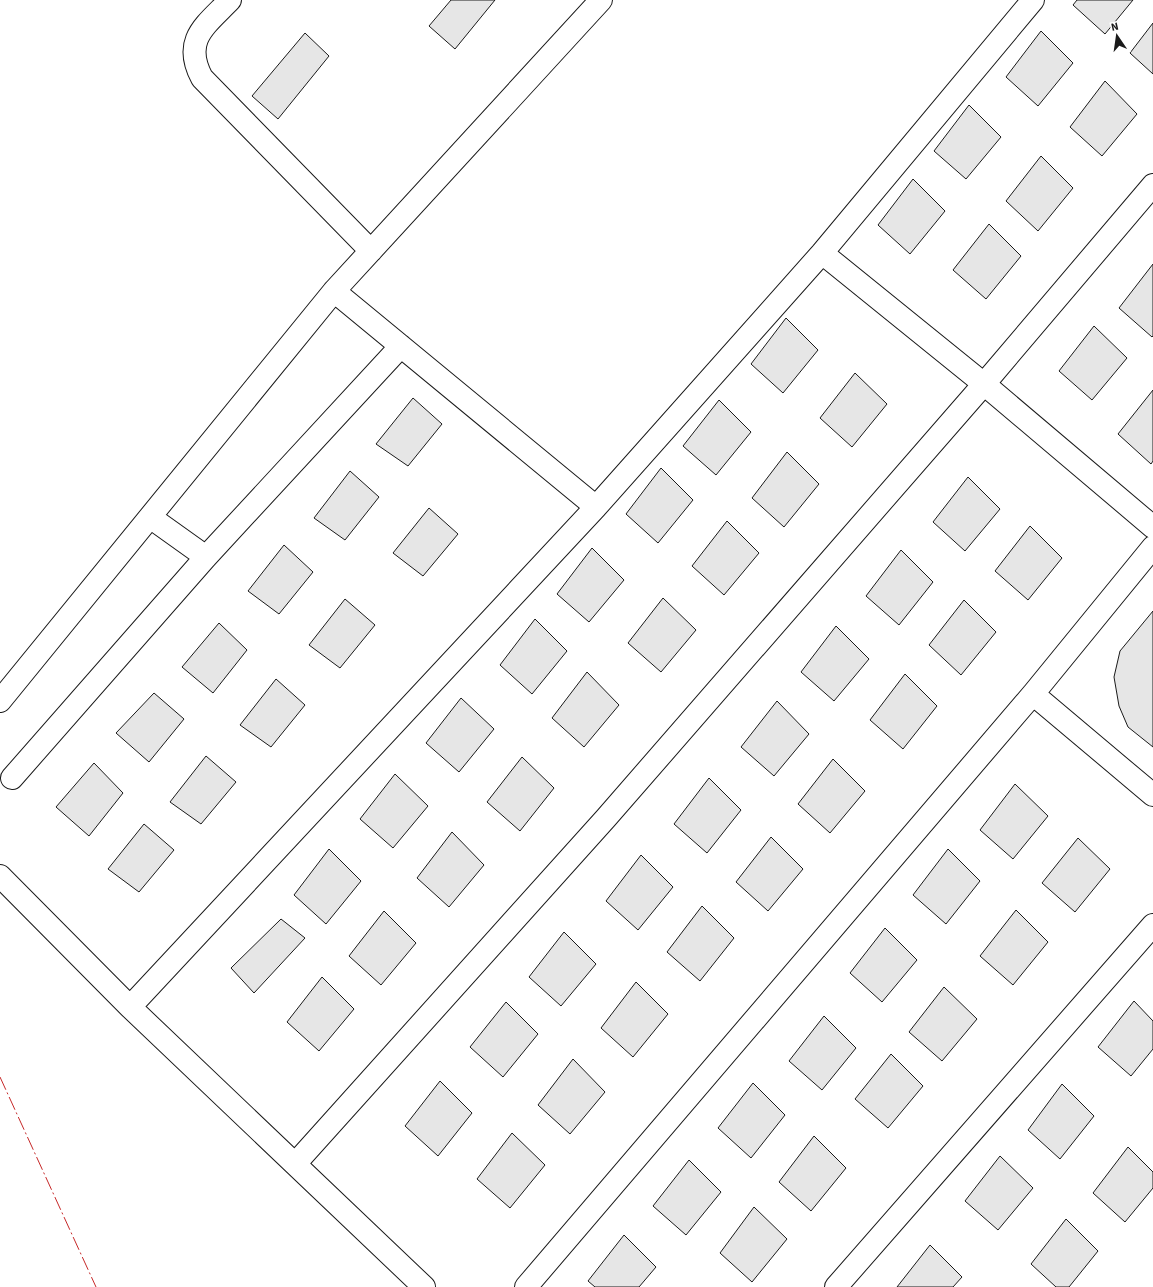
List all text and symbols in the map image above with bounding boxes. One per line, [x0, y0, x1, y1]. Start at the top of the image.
north arrow [1097, 16, 1137, 56]
text: N [1110, 19, 1120, 35]

